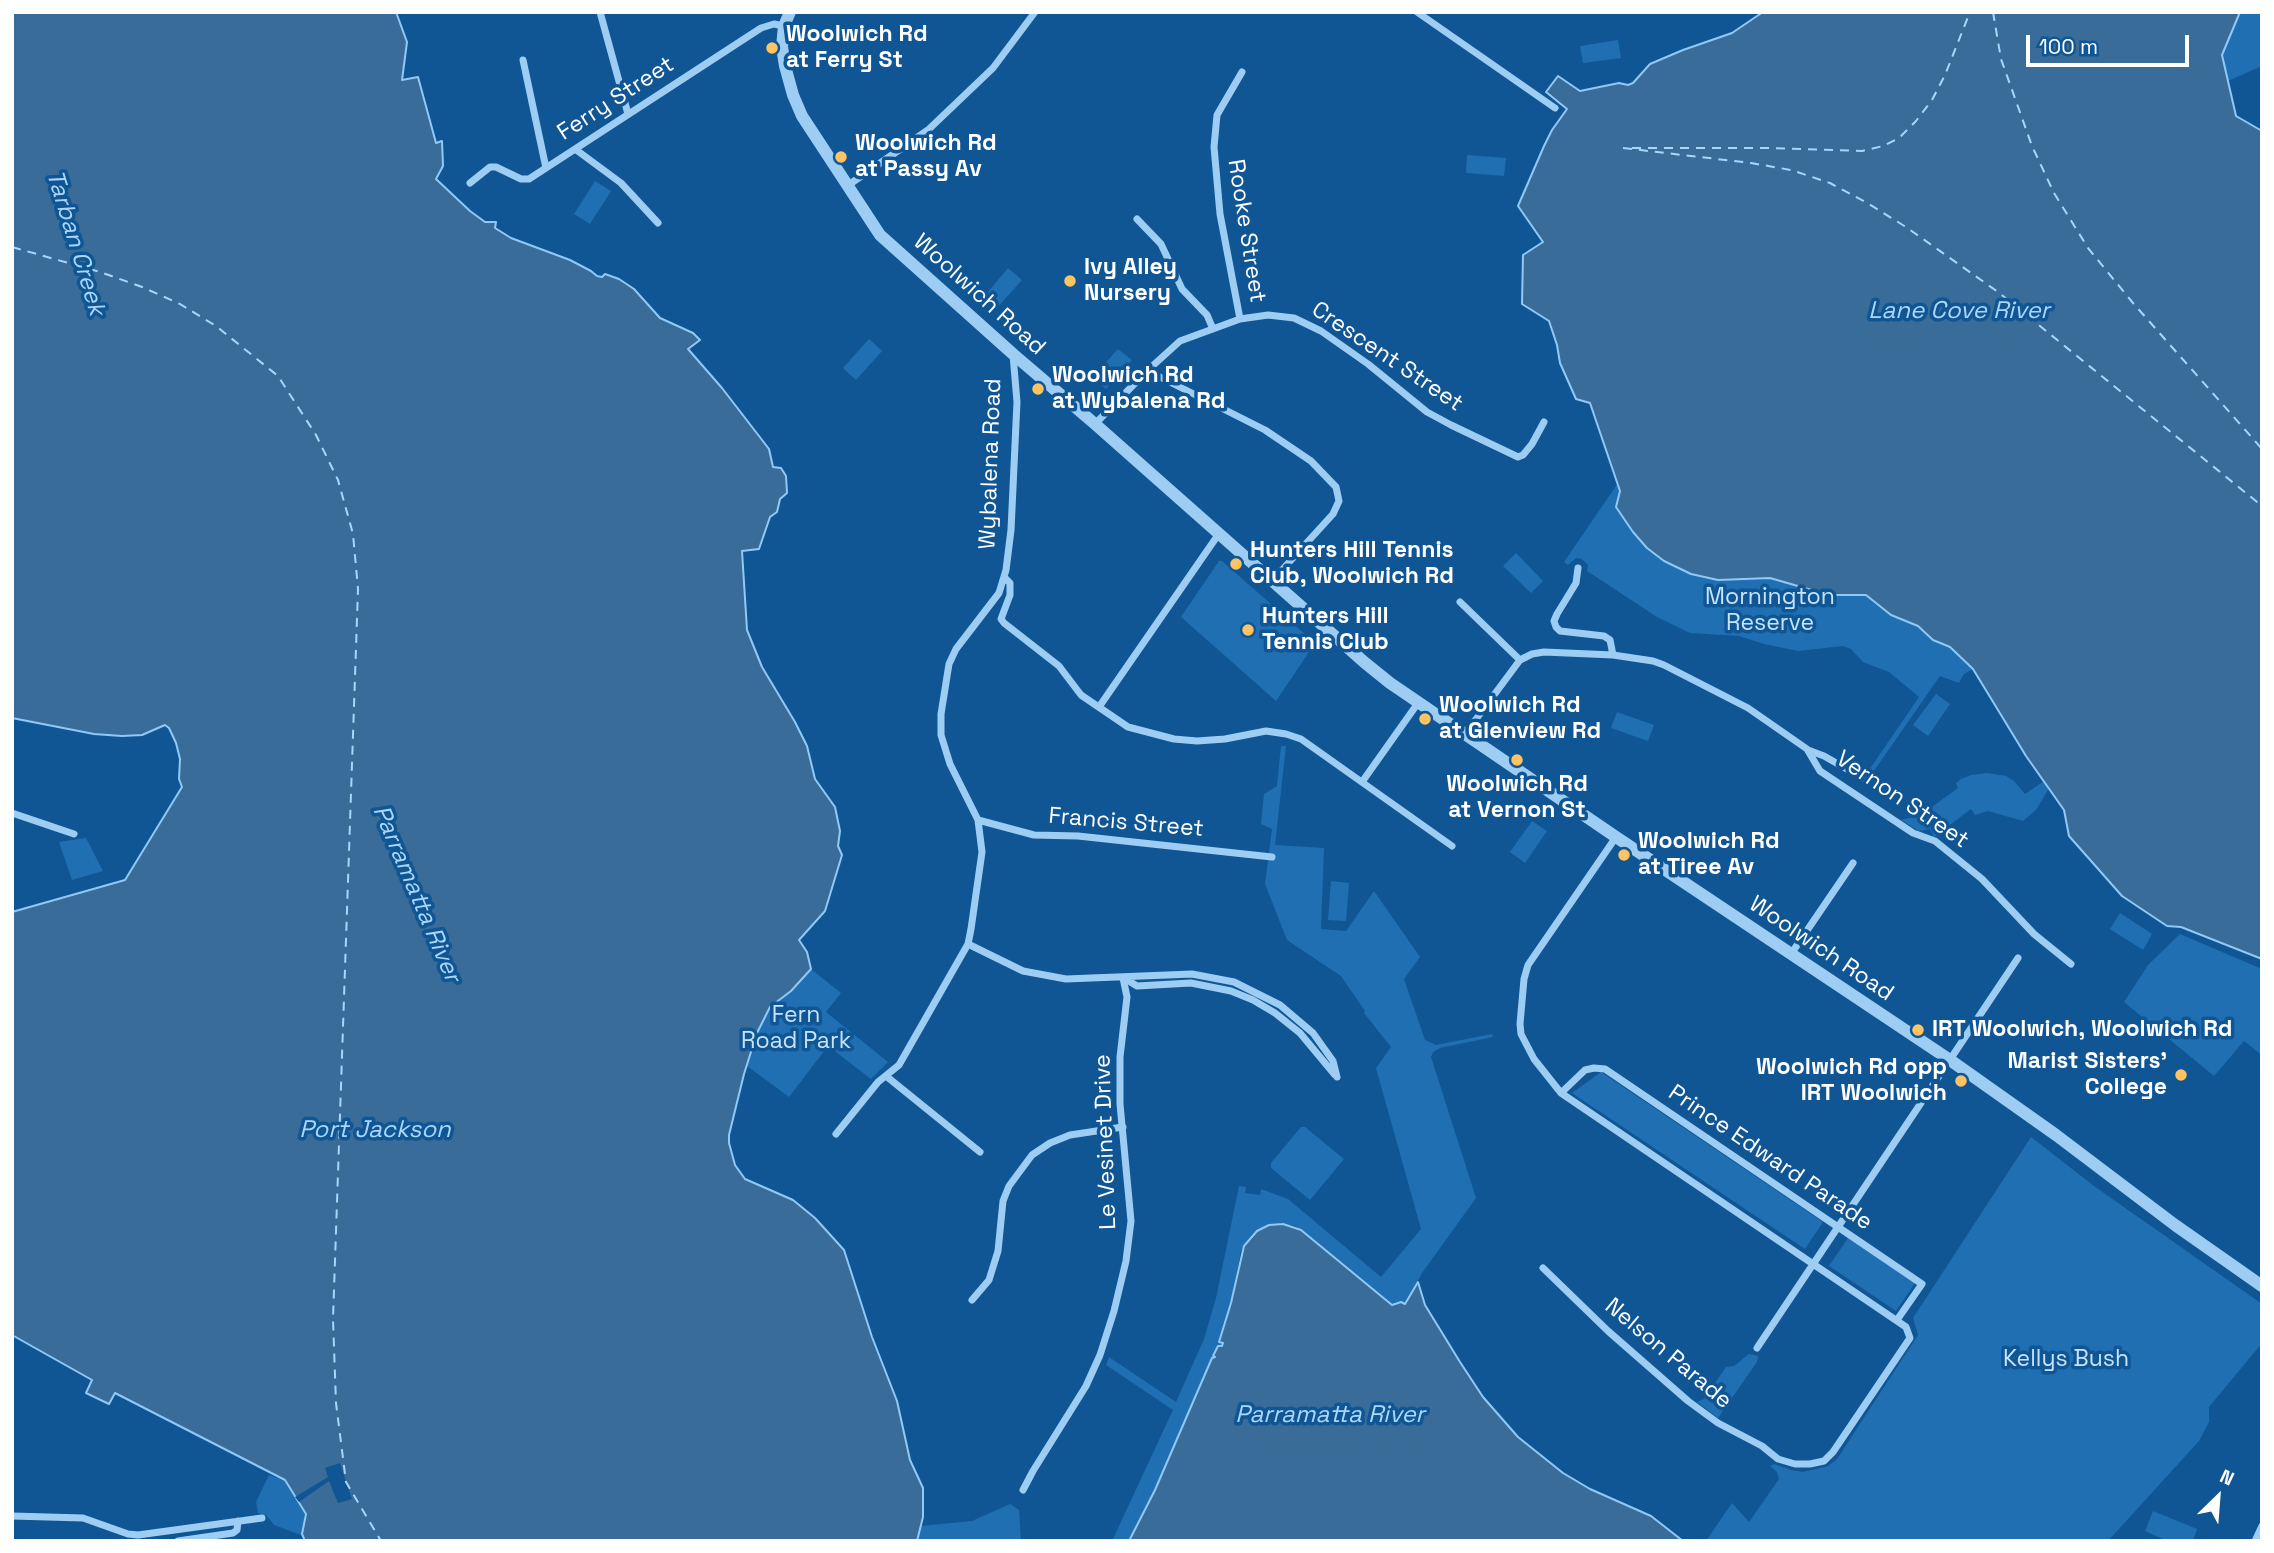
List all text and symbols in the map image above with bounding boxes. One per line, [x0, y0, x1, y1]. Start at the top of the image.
place label: Woolwich Rd at Ferry St [786, 21, 928, 75]
scale bar [2029, 21, 2192, 65]
text: 100 m [2039, 33, 2098, 60]
marker: Woolwich Rd at Ferry St [764, 40, 780, 56]
street label: Ferry Street [552, 51, 680, 147]
place label: Woolwich Rd at Passy Av [855, 130, 997, 184]
marker: Woolwich Rd at Passy Av [833, 149, 849, 165]
street label: Rooke Street [1221, 157, 1271, 305]
water label: Tarban Creek [39, 167, 111, 319]
street label: Woolwich Road [907, 228, 1051, 362]
place label: Ivy Alley Nursery [1084, 254, 1177, 308]
marker: Ivy Alley Nursery [1062, 273, 1078, 289]
street label: Crescent Street [1306, 296, 1468, 418]
water label: Lane Cove River [1868, 297, 2050, 325]
place label: Woolwich Rd at Wybalena Rd [1052, 362, 1225, 416]
street label: Wybalena Road [974, 378, 1008, 550]
marker: Woolwich Rd at Wybalena Rd [1030, 381, 1046, 397]
place label: Hunters Hill Tennis Club, Woolwich Rd [1250, 537, 1454, 591]
marker: Hunters Hill Tennis Club, Woolwich Rd [1228, 556, 1244, 572]
park label: Mornington Reserve [1705, 584, 1835, 638]
place label: Hunters Hill Tennis Club [1262, 603, 1389, 657]
marker: Hunters Hill Tennis Club [1240, 622, 1256, 638]
place label: Woolwich Rd at Glenview Rd [1439, 692, 1601, 746]
marker: Woolwich Rd at Glenview Rd [1417, 711, 1433, 727]
street label: Vernon Street [1830, 745, 1974, 855]
marker: Woolwich Rd at Vernon St [1509, 752, 1525, 768]
place label: Woolwich Rd at Vernon St [1446, 771, 1588, 825]
water label: Parramatta River [366, 801, 466, 987]
street label: Francis Street [1047, 802, 1205, 844]
place label: Woolwich Rd at Tiree Av [1638, 828, 1780, 882]
marker: Woolwich Rd at Tiree Av [1616, 847, 1632, 863]
street label: Woolwich Road [1744, 891, 1898, 1007]
park label: Fern Road Park [741, 1002, 851, 1056]
place label: IRT Woolwich, Woolwich Rd [1932, 1016, 2233, 1044]
marker: IRT Woolwich, Woolwich Rd [1910, 1022, 1926, 1038]
place label: Marist Sisters' College [2007, 1048, 2167, 1102]
street label: Le Vesinet Drive [1089, 1054, 1123, 1230]
place label: Woolwich Rd opp IRT Woolwich [1756, 1054, 1947, 1108]
marker: Marist Sisters' College [2173, 1067, 2189, 1083]
marker: Woolwich Rd opp IRT Woolwich [1953, 1073, 1969, 1089]
street label: Prince Edward Parade [1663, 1079, 1877, 1237]
water label: Port Jackson [299, 1116, 451, 1144]
street label: Nelson Parade [1599, 1293, 1737, 1415]
park label: Kellys Bush [2003, 1346, 2129, 1374]
water label: Parramatta River [1235, 1401, 1425, 1429]
north arrow [2183, 1462, 2253, 1532]
text: N [2216, 1463, 2238, 1492]

